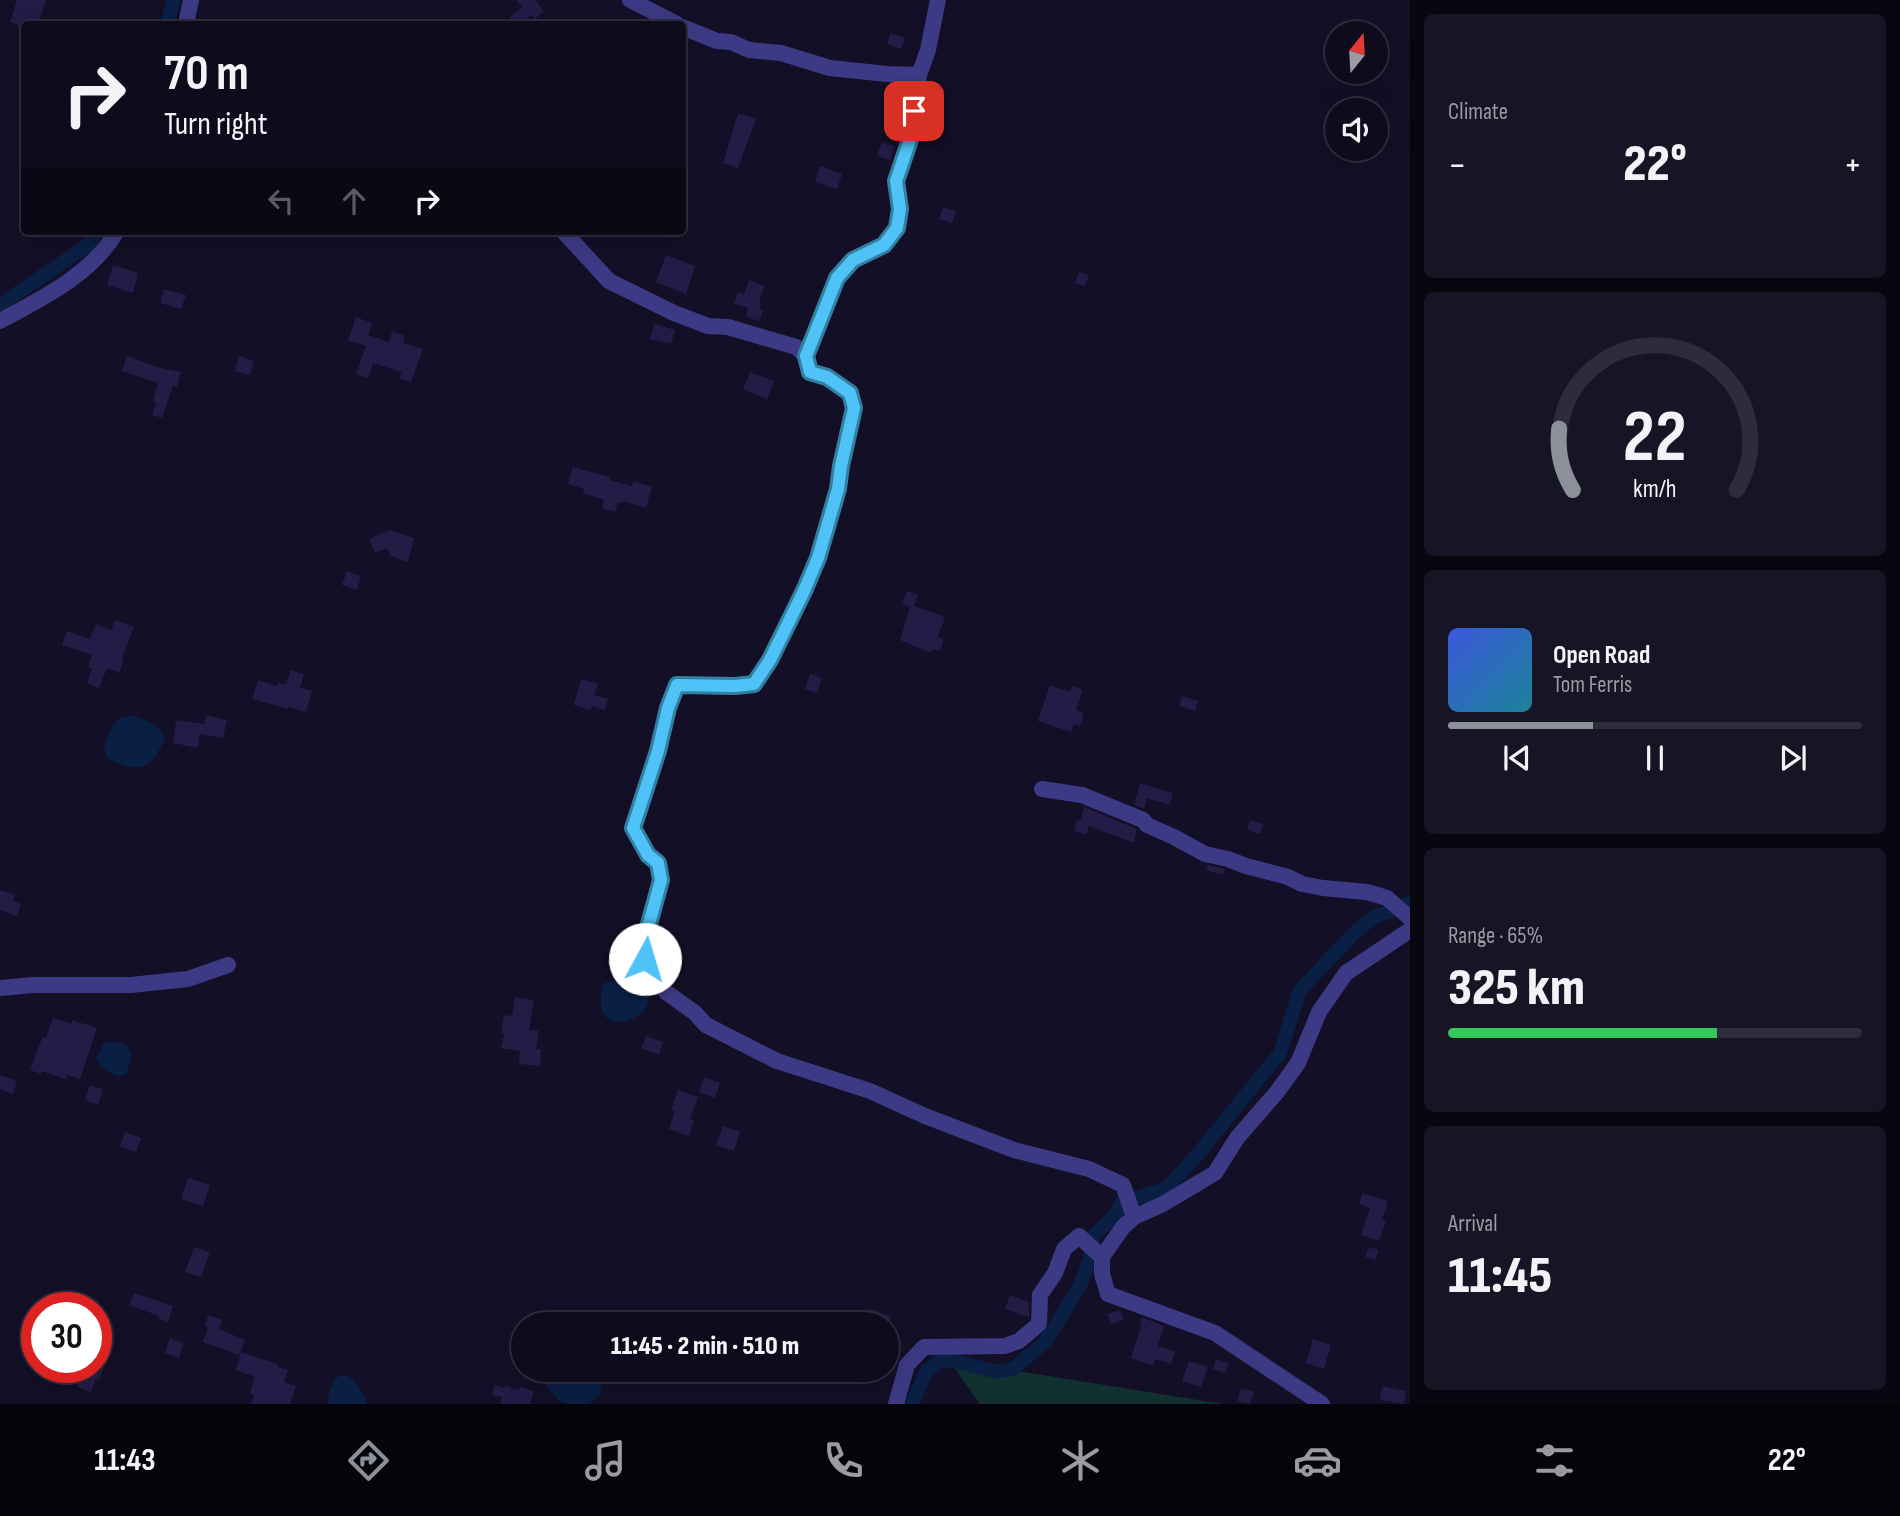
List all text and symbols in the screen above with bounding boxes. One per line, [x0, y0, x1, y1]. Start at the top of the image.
north arrow [1325, 21, 1388, 84]
map controls [1325, 21, 1388, 161]
text: 70 m [164, 45, 249, 104]
icon: right [49, 49, 140, 140]
pin [884, 81, 944, 141]
icon: arrive [895, 92, 933, 130]
button: sound [1325, 98, 1388, 161]
text: Climate [1448, 98, 1508, 126]
text: Turn right [164, 105, 268, 144]
text: 22° [1623, 133, 1687, 196]
text: − [1448, 143, 1467, 188]
text: + [1843, 143, 1862, 188]
icon: left [262, 182, 300, 220]
icon: ahead [335, 182, 373, 220]
icon: right [408, 182, 446, 220]
text: 22 [1623, 394, 1687, 482]
text: km/h [1633, 474, 1677, 505]
text: Open Road [1553, 640, 1650, 671]
text: Tom Ferris [1553, 671, 1632, 699]
icon: previous [1498, 739, 1536, 777]
icon: pause [1636, 739, 1674, 777]
icon: next [1774, 739, 1812, 777]
position arrow [608, 922, 682, 996]
text: Range · 65% [1448, 922, 1543, 950]
text: 325 km [1448, 957, 1585, 1020]
text: Arrival [1448, 1210, 1497, 1238]
text: 11:45 [1448, 1245, 1552, 1308]
speed limit sign: 30 [21, 1292, 112, 1383]
text: 11:45 · 2 min · 510 m [611, 1331, 799, 1362]
icon: directions [344, 1436, 393, 1485]
icon: music [581, 1436, 630, 1485]
icon: phone [819, 1436, 868, 1485]
icon: climate [1056, 1436, 1105, 1485]
icon: car [1293, 1436, 1342, 1485]
icon: filters [1530, 1436, 1579, 1485]
text: 11:43 [94, 1441, 156, 1480]
text: 22° [1768, 1441, 1806, 1480]

